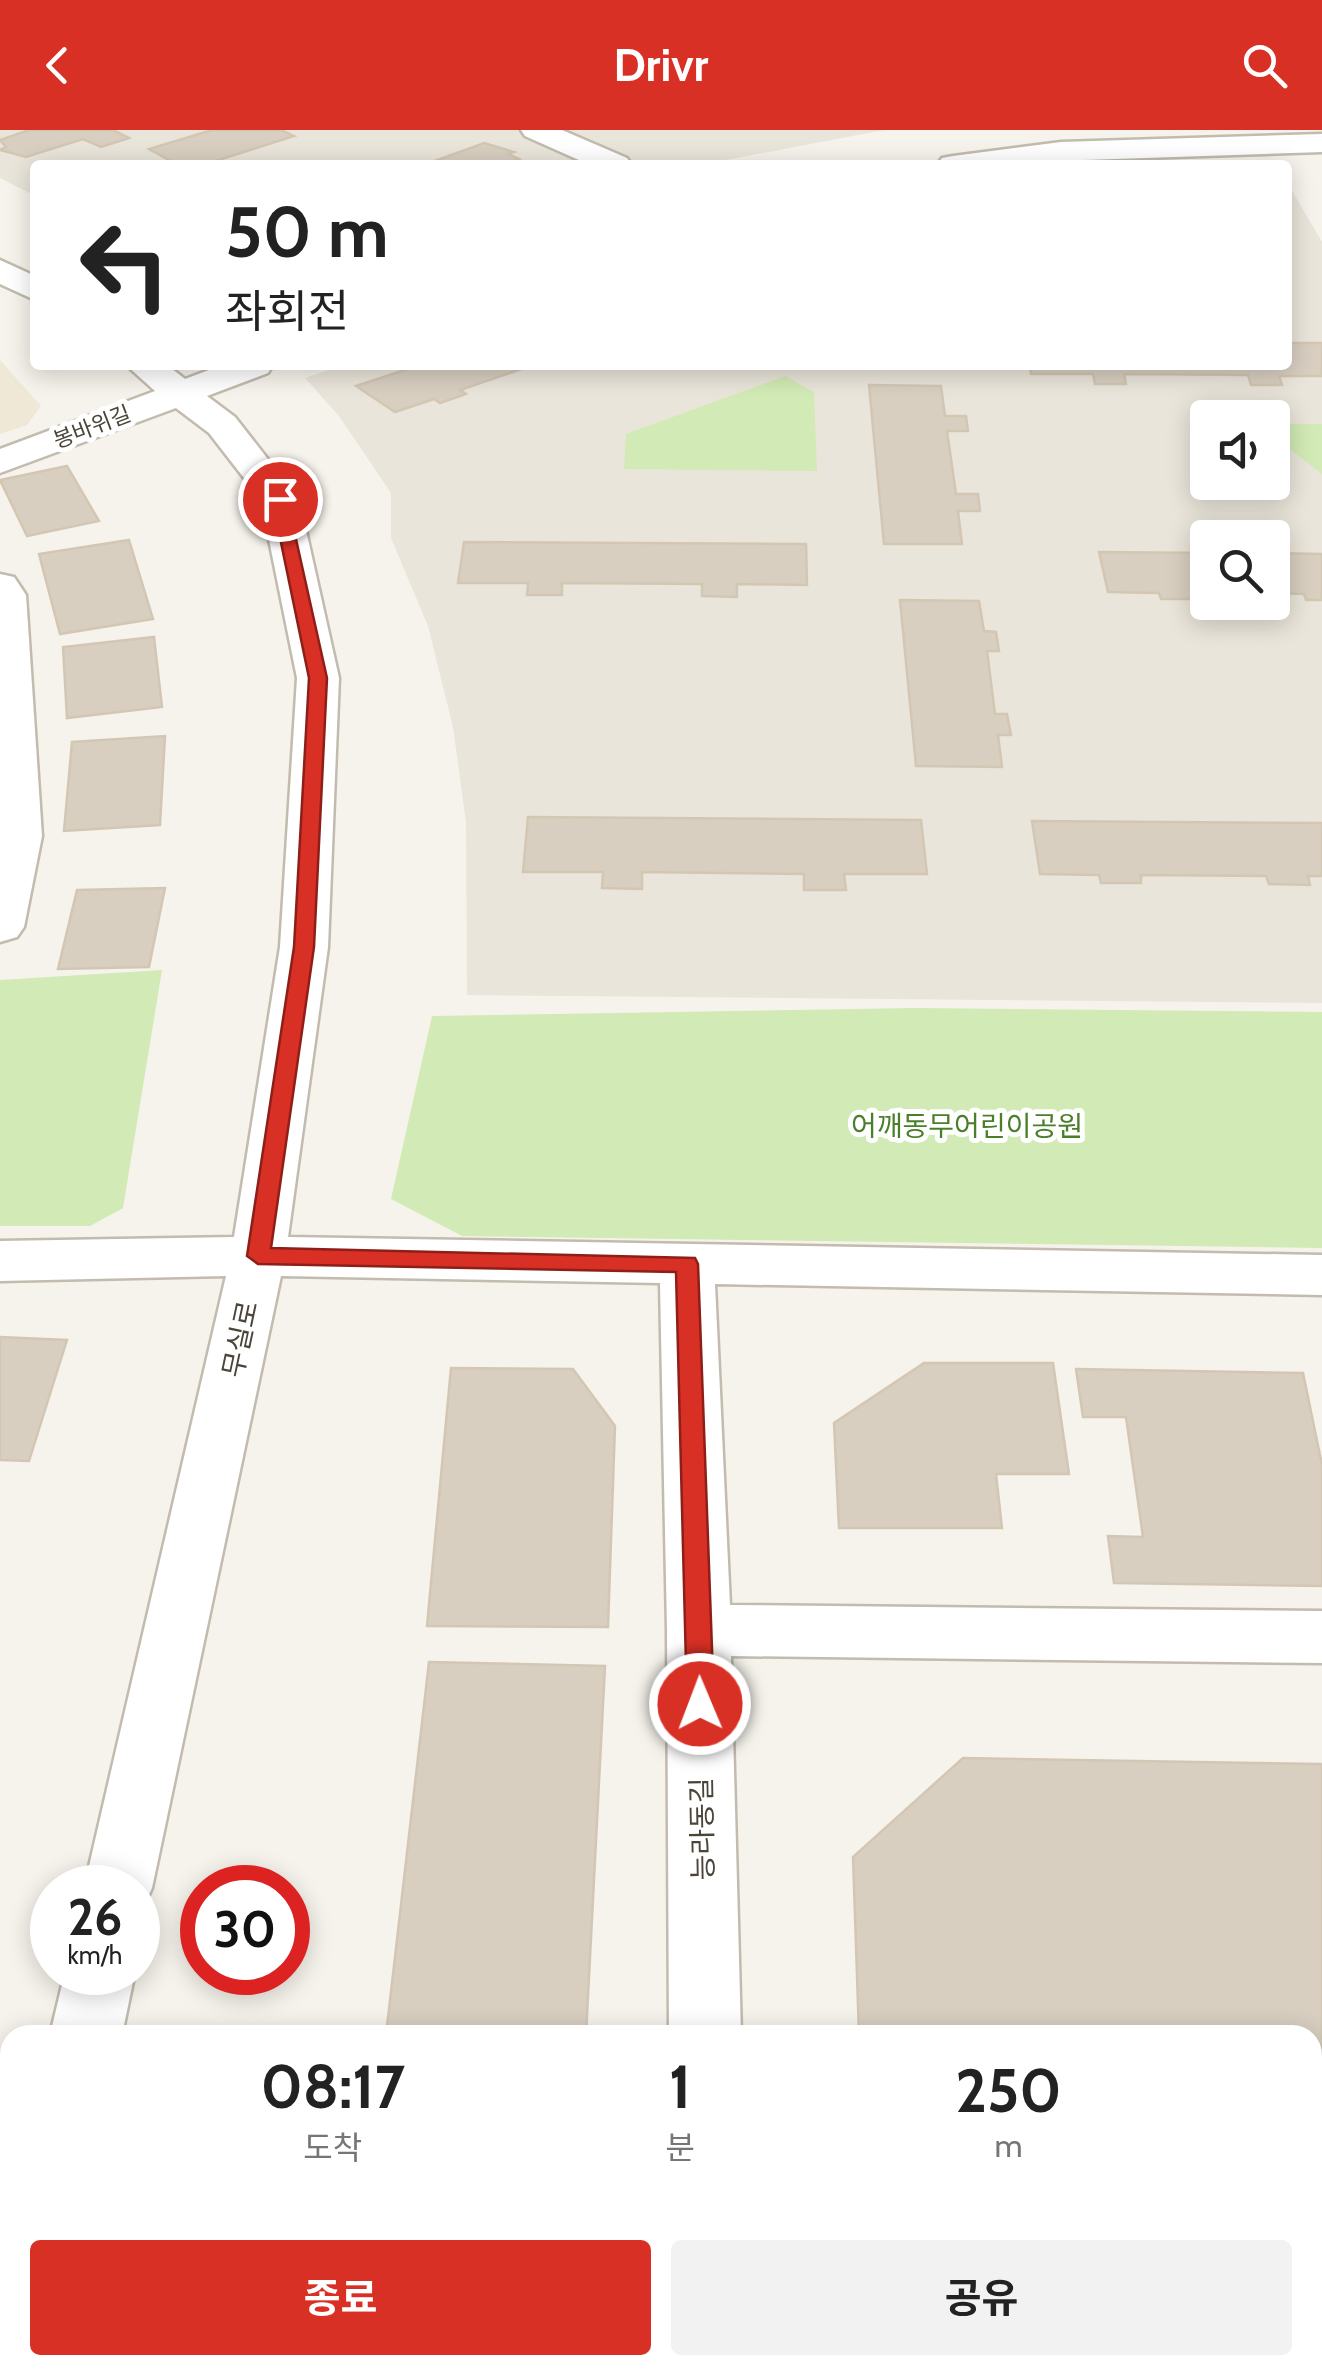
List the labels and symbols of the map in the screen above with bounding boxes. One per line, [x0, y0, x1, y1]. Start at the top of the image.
street label: 봉바위길 [49, 400, 135, 454]
pin [238, 457, 323, 542]
park label: 어깨동무어린이공원 [851, 1109, 1083, 1143]
street label: 무실로 [215, 1298, 265, 1380]
position arrow [648, 1652, 752, 1756]
street label: 능라동길 [684, 1777, 720, 1881]
speed limit sign: 30 [180, 1865, 310, 1995]

